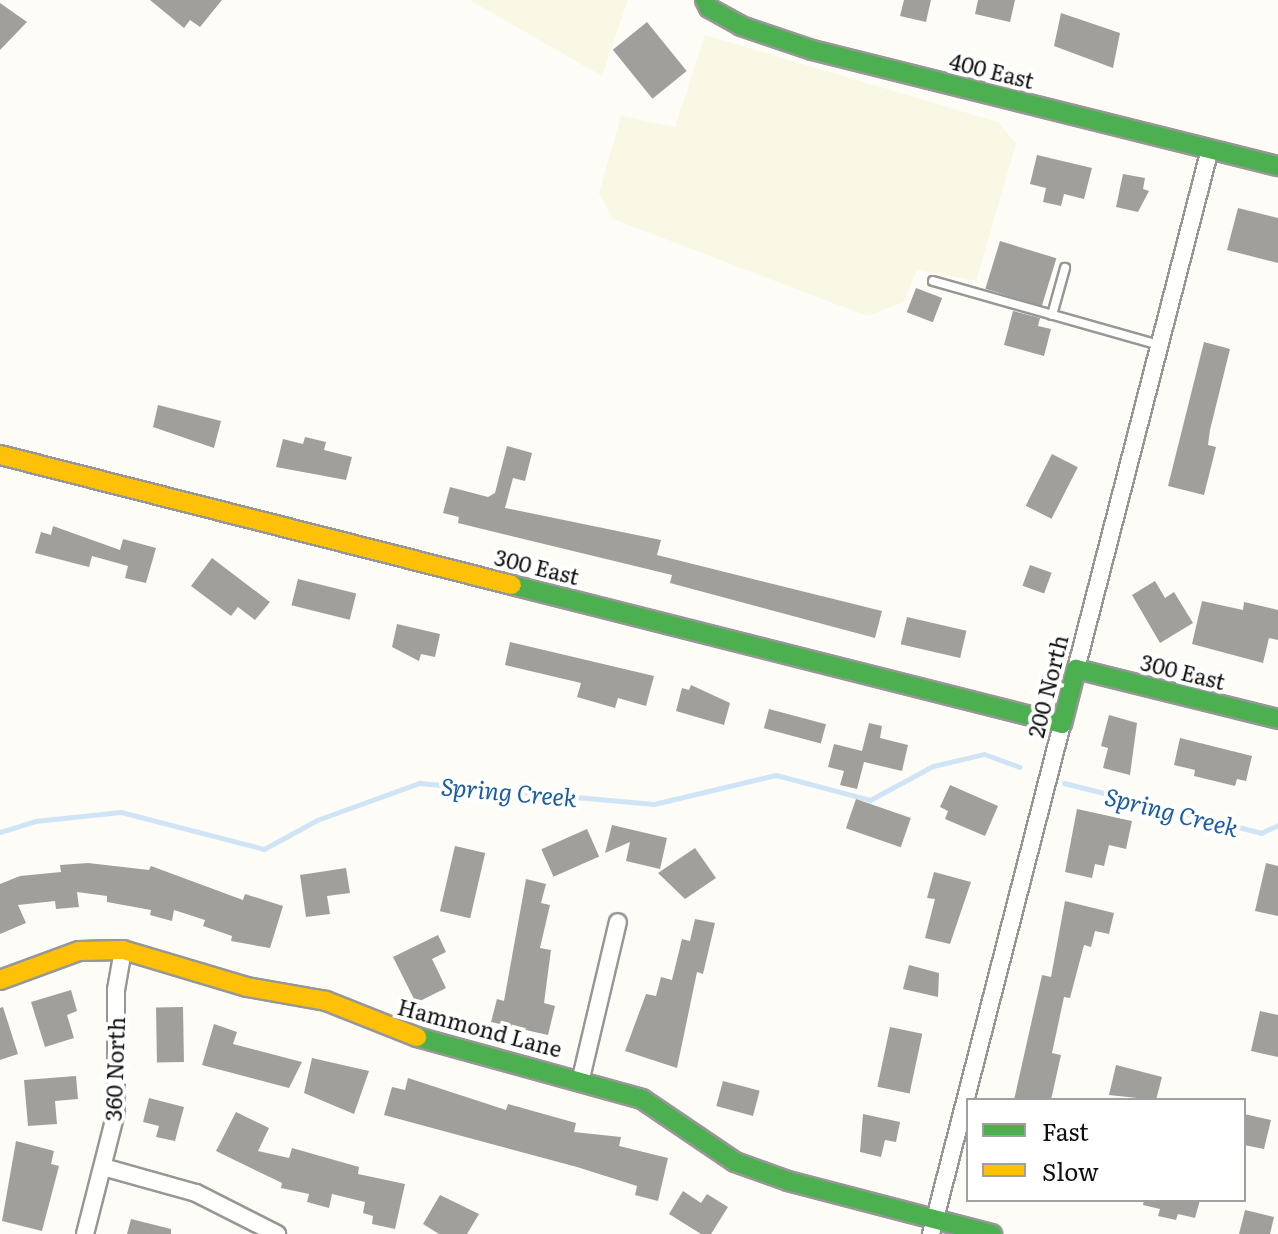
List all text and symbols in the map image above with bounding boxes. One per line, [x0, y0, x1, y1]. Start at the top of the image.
street label: 400 East [947, 47, 1037, 93]
street label: 300 East [492, 543, 582, 589]
street label: 200 North [1022, 632, 1072, 740]
street label: 300 East [1138, 648, 1228, 694]
water label: Spring Creek [440, 771, 578, 811]
water label: Spring Creek [1102, 781, 1242, 841]
street label: Hammond Lane [395, 992, 565, 1062]
street label: 360 North [99, 1016, 129, 1122]
legend [966, 1098, 1246, 1202]
text: Fast [1042, 1113, 1089, 1148]
text: Slow [1042, 1153, 1099, 1188]

